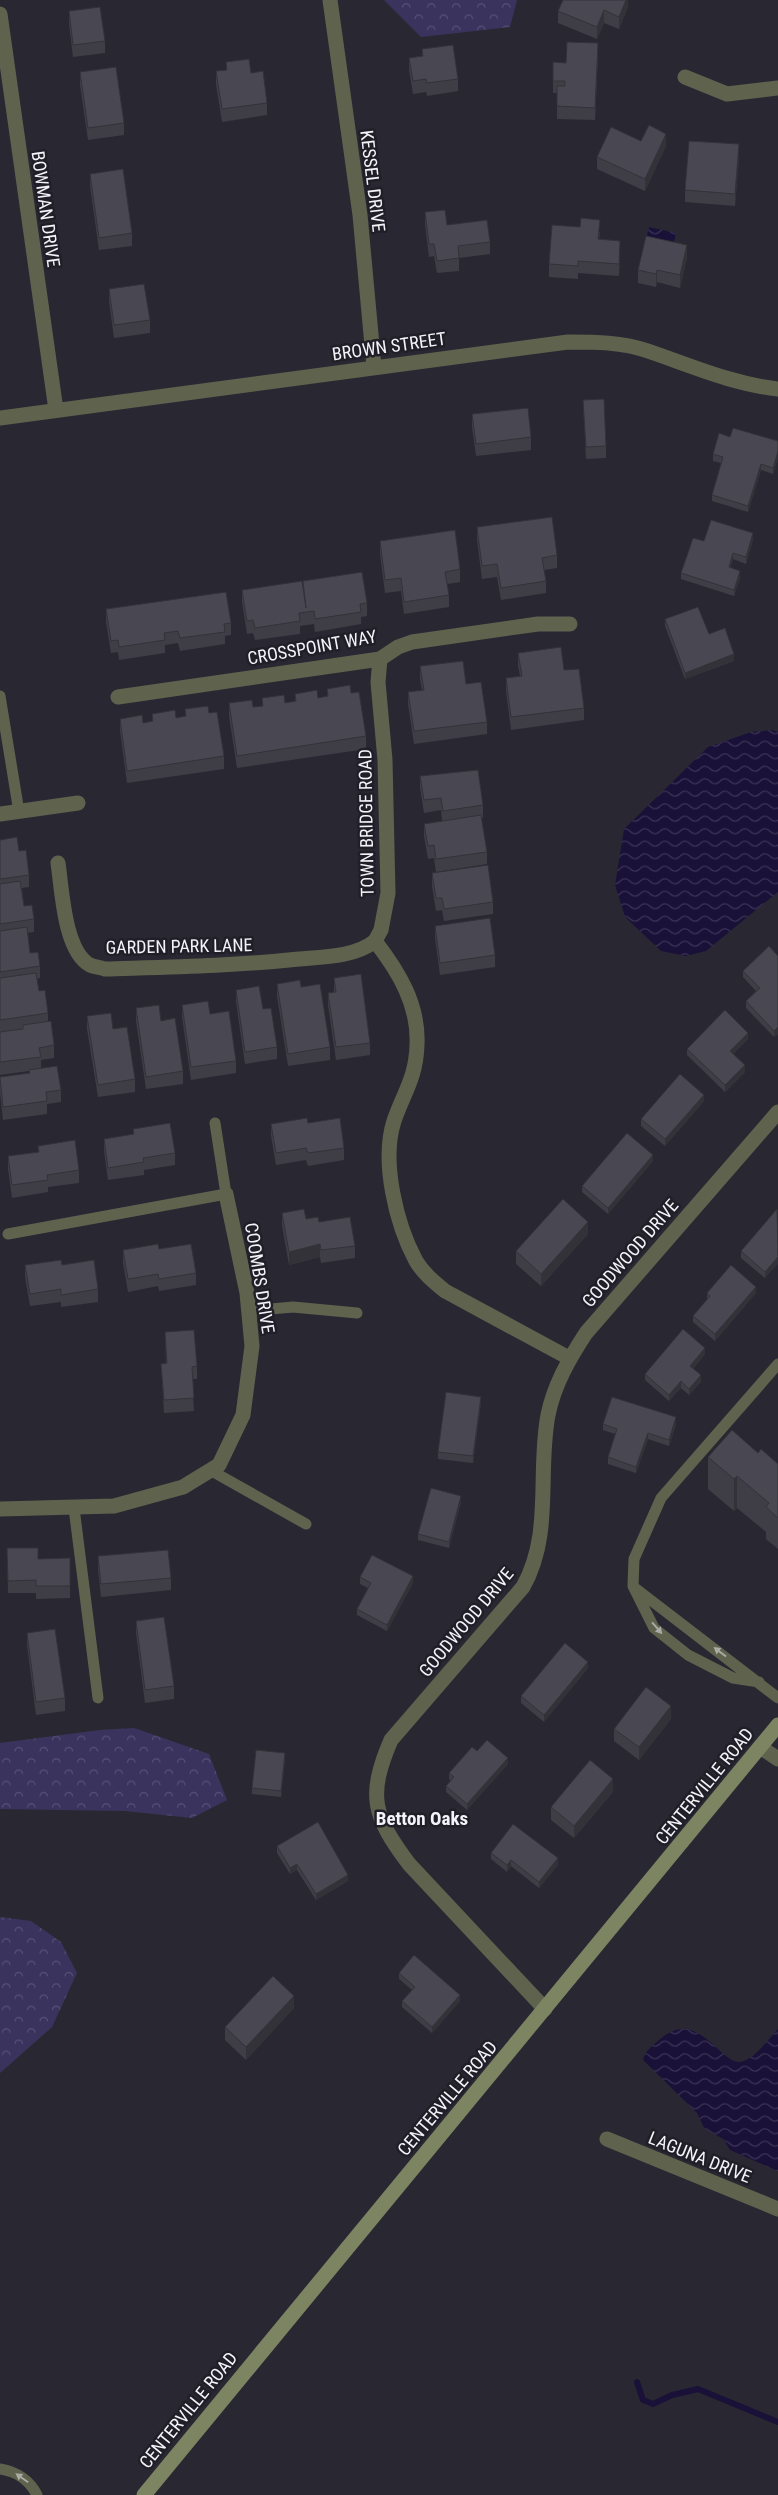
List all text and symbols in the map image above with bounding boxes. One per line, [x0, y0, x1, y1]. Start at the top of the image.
street label: KESSEL DRIVE [356, 129, 390, 233]
street label: BOWMAN DRIVE [27, 150, 65, 269]
street label: BROWN STREET [331, 328, 447, 364]
street label: CROSSPOINT WAY [246, 625, 379, 669]
street label: TOWN BRIDGE ROAD [354, 749, 378, 897]
street label: GARDEN PARK LANE [105, 934, 253, 958]
street label: GOODWOOD DRIVE [578, 1195, 682, 1311]
street label: COOMBS DRIVE [241, 1221, 279, 1335]
street label: GOODWOOD DRIVE [414, 1563, 518, 1681]
one-way arrow [651, 1621, 663, 1633]
one-way arrow [714, 1647, 727, 1658]
street label: CENTERVILLE ROAD [651, 1724, 757, 1848]
district label: Betton Oaks [376, 1807, 468, 1830]
street label: CENTERVILLE ROAD [393, 2036, 501, 2160]
street label: LAGUNA DRIVE [646, 2127, 754, 2187]
street label: CENTERVILLE ROAD [135, 2348, 241, 2472]
one-way arrow [15, 2473, 29, 2483]

